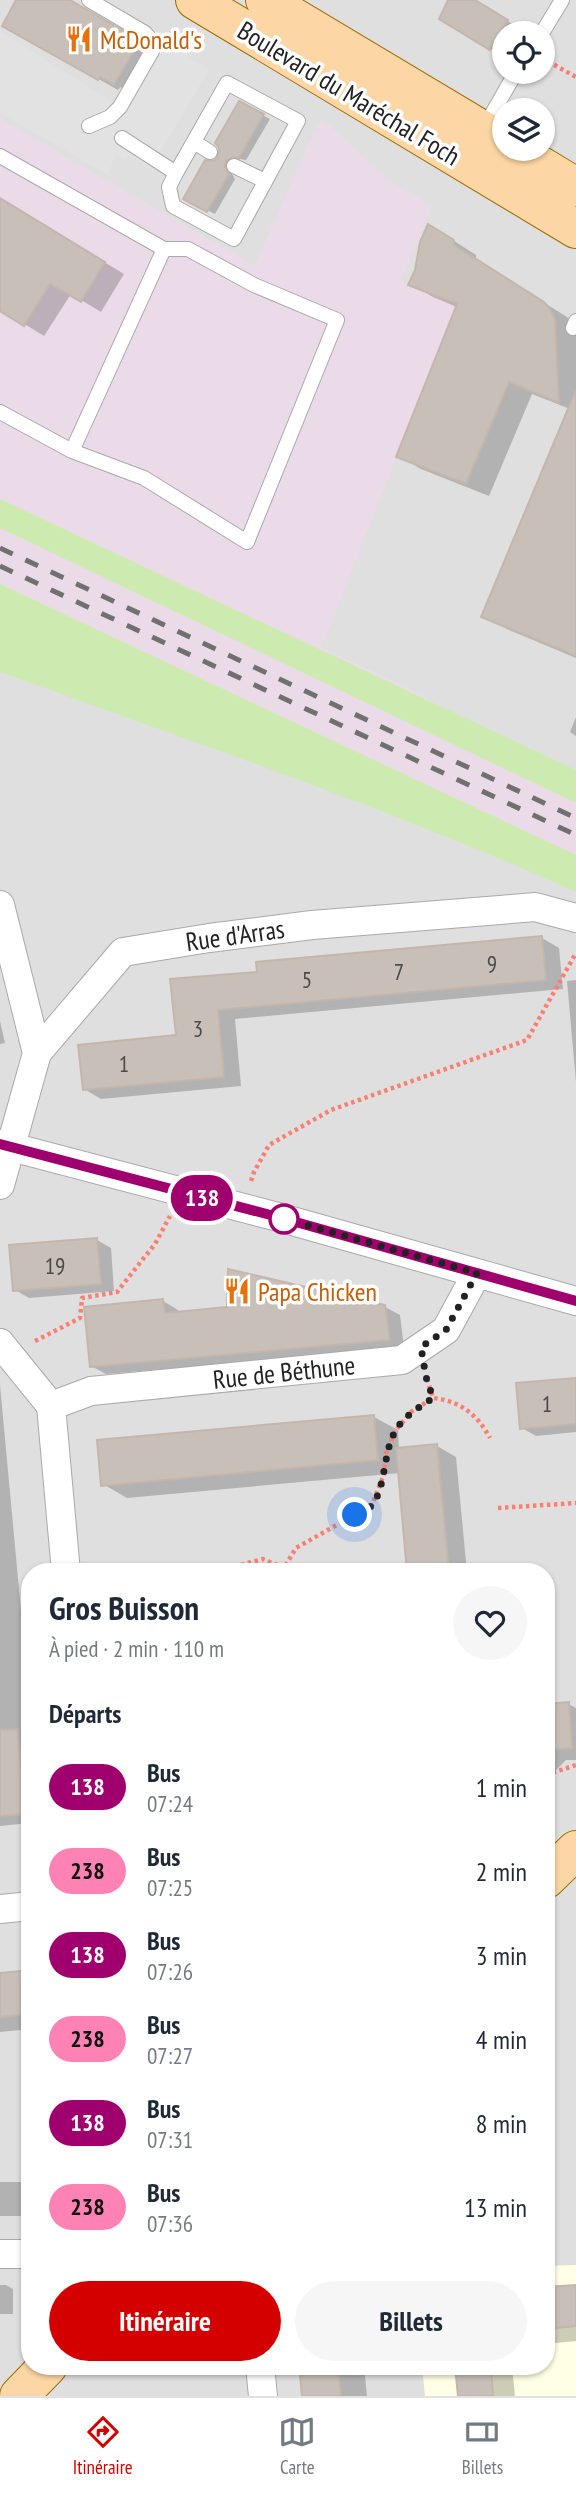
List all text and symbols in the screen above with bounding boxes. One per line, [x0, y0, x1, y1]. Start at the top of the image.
street label: Boulevard du Maréchal Foch [232, 14, 466, 172]
map controls [492, 21, 555, 161]
button: locate [492, 21, 555, 84]
place label: McDonald's [100, 23, 202, 56]
restaurant icon: McDonald's [64, 24, 94, 54]
button: layers [492, 98, 555, 161]
street label: Rue d'Arras [184, 912, 286, 958]
house number: 9 [487, 949, 497, 978]
house number: 7 [394, 957, 404, 986]
house number: 5 [302, 965, 312, 994]
house number: 3 [193, 1014, 203, 1043]
house number: 1 [119, 1049, 129, 1078]
line badge: 138 [162, 1175, 242, 1221]
text: 138 [185, 1182, 219, 1213]
unlabelled marker [269, 1204, 299, 1234]
house number: 19 [45, 1251, 65, 1280]
place label: Papa Chicken [258, 1275, 377, 1308]
restaurant icon: Papa Chicken [222, 1276, 252, 1306]
street label: Rue de Béthune [211, 1348, 357, 1396]
house number: 1 [542, 1389, 552, 1418]
your location [337, 1497, 372, 1532]
text: Gros Buisson [49, 1586, 199, 1629]
button: heart [453, 1586, 527, 1660]
text: À pied · 2 min · 110 m [49, 1634, 224, 1663]
text: Départs [49, 1697, 121, 1730]
text: Bus [147, 1756, 180, 1789]
text: 138 [70, 1771, 105, 1802]
text: 1 min [476, 1771, 527, 1804]
text: 07:24 [147, 1789, 193, 1818]
text: Bus [147, 1840, 180, 1873]
text: 238 [70, 1855, 105, 1886]
text: 2 min [476, 1855, 527, 1888]
text: 07:25 [147, 1873, 193, 1902]
text: Bus [147, 1924, 180, 1957]
text: 138 [70, 1939, 105, 1970]
text: 3 min [476, 1939, 527, 1972]
text: 07:26 [147, 1957, 193, 1986]
text: Bus [147, 2008, 180, 2041]
text: 238 [70, 2023, 105, 2054]
text: 4 min [476, 2023, 527, 2056]
text: 07:27 [147, 2041, 193, 2070]
text: Bus [147, 2092, 180, 2125]
text: 138 [70, 2107, 105, 2138]
text: 8 min [476, 2107, 527, 2140]
text: 07:31 [147, 2125, 193, 2154]
text: Bus [147, 2176, 180, 2209]
text: 238 [70, 2191, 105, 2222]
text: 13 min [464, 2191, 527, 2224]
text: 07:36 [147, 2209, 193, 2238]
button: Itinéraire [49, 2281, 281, 2361]
button: Billets [295, 2281, 527, 2361]
tab: Itinéraire [73, 2413, 133, 2479]
tab: Carte [278, 2413, 316, 2479]
tab: Billets [462, 2413, 503, 2479]

